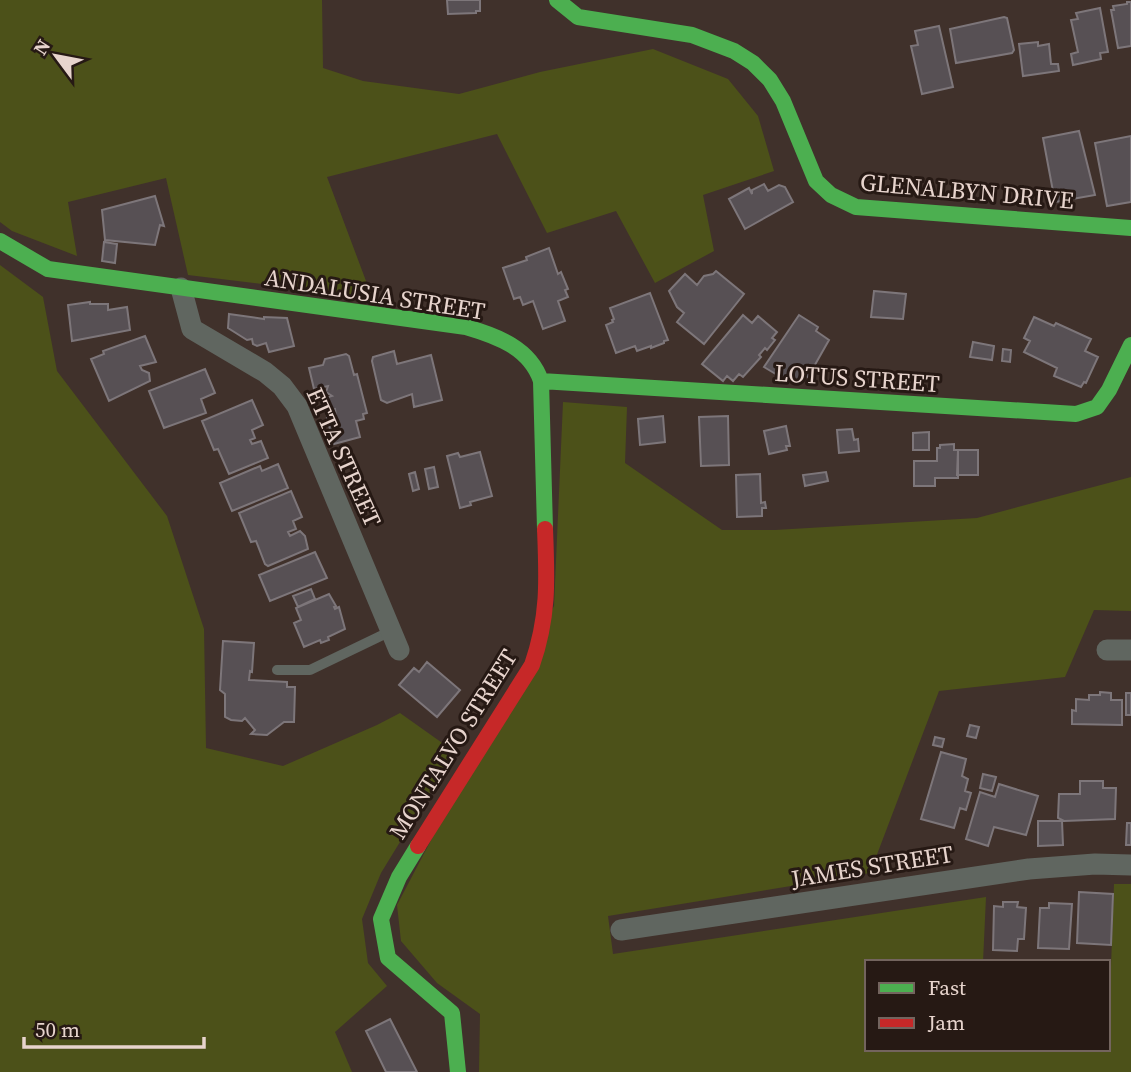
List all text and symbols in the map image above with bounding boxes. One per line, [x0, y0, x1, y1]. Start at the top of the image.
north arrow [21, 21, 91, 91]
text: N [27, 34, 56, 60]
street label: GLENALBYN DRIVE [859, 165, 1075, 217]
street label: ANDALUSIA STREET [263, 260, 488, 328]
street label: LOTUS STREET [773, 356, 941, 400]
street label: ETTA STREET [299, 382, 390, 532]
street label: MONTALVO STREET [381, 642, 525, 845]
street label: JAMES STREET [788, 837, 956, 895]
legend [865, 960, 1110, 1051]
text: Fast [928, 973, 966, 1002]
scale bar [24, 1006, 205, 1050]
text: Jam [927, 1008, 965, 1037]
text: 50 m [35, 1015, 80, 1044]

